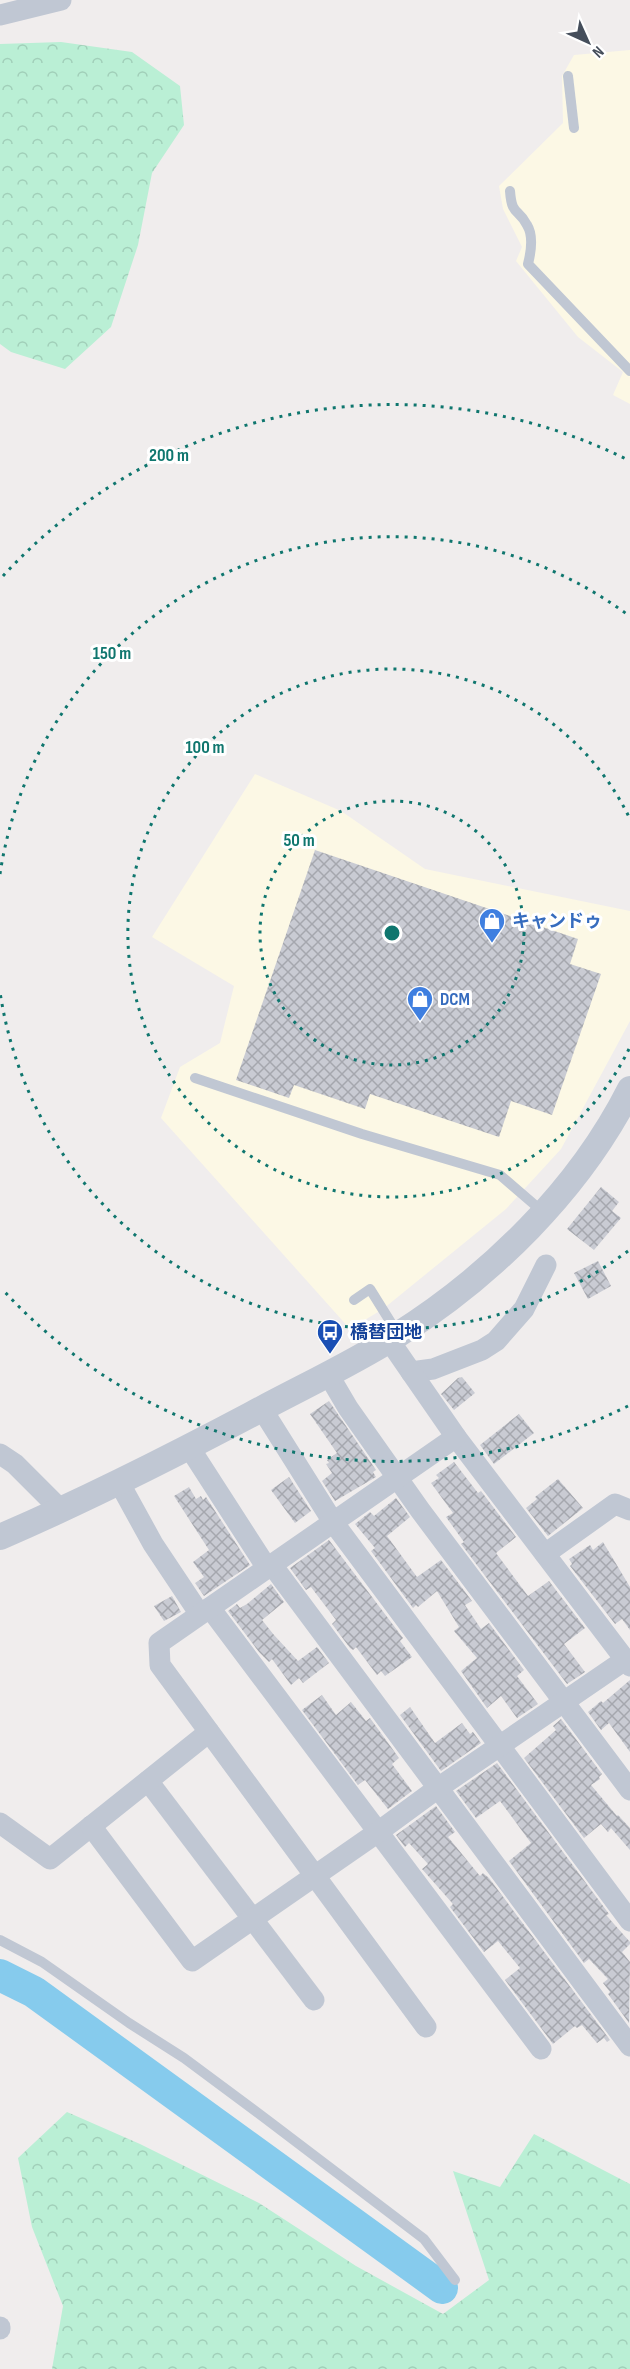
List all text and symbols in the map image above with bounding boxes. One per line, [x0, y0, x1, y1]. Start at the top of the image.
north arrow [558, 12, 618, 72]
text: N [588, 42, 607, 61]
text: 200 m [149, 445, 189, 466]
text: 150 m [93, 643, 131, 664]
text: 100 m [186, 737, 225, 758]
text: 50 m [283, 830, 315, 851]
shop icon: キャンドゥ [477, 906, 507, 944]
place label: キャンドゥ [512, 911, 602, 932]
centre of rings [382, 923, 402, 943]
shop icon: DCM [405, 984, 435, 1022]
place label: DCM [440, 989, 470, 1010]
bus stop icon: 橋替団地 [315, 1317, 345, 1355]
place label: 橋替団地 [350, 1322, 422, 1343]

